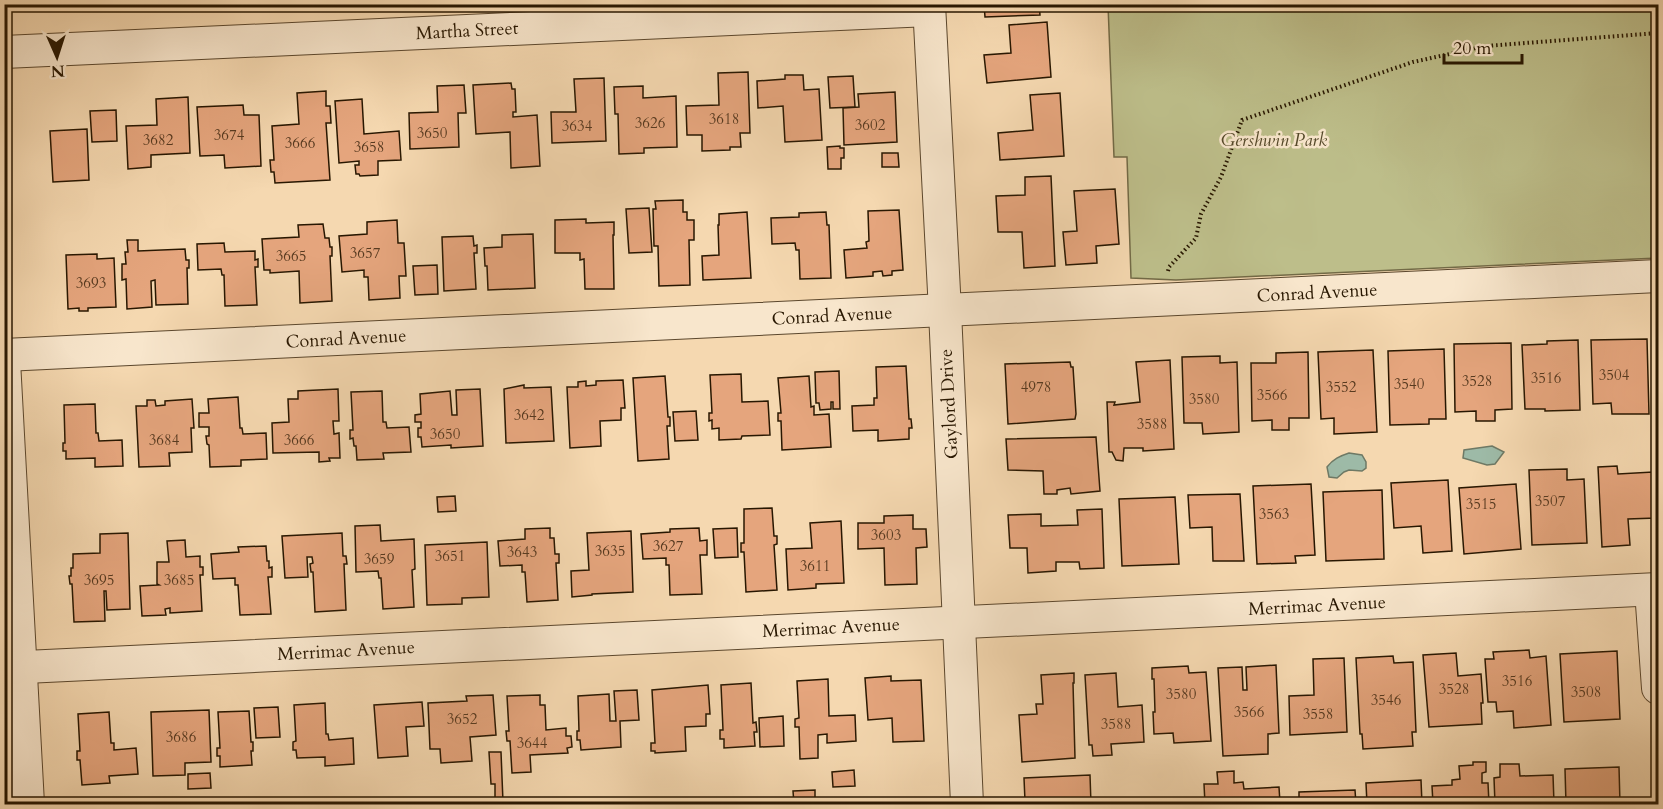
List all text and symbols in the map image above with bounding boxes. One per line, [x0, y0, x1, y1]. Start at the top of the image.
street label: Martha Street [415, 16, 519, 46]
north arrow [27, 27, 87, 87]
scale bar [1444, 27, 1522, 65]
text: 20 m [1453, 36, 1492, 61]
text: N [50, 60, 65, 82]
house number: 3618 [709, 109, 739, 129]
house number: 3626 [635, 113, 666, 133]
house number: 3602 [855, 115, 886, 135]
house number: 3634 [562, 116, 593, 136]
house number: 3650 [417, 123, 448, 143]
house number: 3674 [214, 125, 245, 145]
park label: Gershwin Park [1221, 128, 1327, 153]
house number: 3682 [143, 130, 174, 150]
house number: 3666 [285, 133, 316, 153]
house number: 3658 [354, 137, 384, 157]
house number: 3657 [350, 243, 381, 263]
house number: 3665 [276, 246, 306, 266]
house number: 3693 [76, 273, 106, 293]
street label: Conrad Avenue [1256, 277, 1378, 309]
street label: Conrad Avenue [771, 300, 893, 332]
street label: Conrad Avenue [285, 323, 407, 355]
street label: Gaylord Drive [934, 348, 964, 460]
house number: 3504 [1599, 365, 1630, 385]
house number: 3516 [1531, 368, 1562, 388]
house number: 3528 [1462, 371, 1492, 391]
house number: 3540 [1394, 374, 1425, 394]
house number: 4978 [1021, 377, 1051, 397]
house number: 3552 [1326, 377, 1357, 397]
house number: 3566 [1257, 385, 1288, 405]
house number: 3580 [1189, 389, 1220, 409]
house number: 3642 [514, 405, 545, 425]
house number: 3588 [1137, 414, 1167, 434]
house number: 3650 [430, 424, 461, 444]
house number: 3684 [149, 430, 180, 450]
house number: 3666 [284, 430, 315, 450]
house number: 3507 [1535, 491, 1566, 511]
house number: 3515 [1466, 494, 1496, 514]
house number: 3563 [1259, 504, 1289, 524]
house number: 3603 [871, 525, 901, 545]
house number: 3627 [653, 536, 684, 556]
house number: 3635 [595, 541, 625, 561]
house number: 3643 [507, 542, 537, 562]
house number: 3651 [435, 546, 465, 566]
house number: 3659 [364, 549, 395, 569]
house number: 3611 [800, 556, 830, 576]
house number: 3695 [84, 570, 114, 590]
house number: 3685 [164, 570, 194, 590]
street label: Merrimac Avenue [1248, 590, 1386, 622]
street label: Merrimac Avenue [762, 612, 900, 644]
street label: Merrimac Avenue [277, 635, 415, 667]
house number: 3516 [1502, 671, 1533, 691]
house number: 3528 [1439, 679, 1469, 699]
house number: 3508 [1571, 682, 1601, 702]
house number: 3580 [1166, 684, 1197, 704]
house number: 3546 [1371, 690, 1402, 710]
house number: 3566 [1234, 702, 1265, 722]
house number: 3558 [1303, 704, 1333, 724]
house number: 3652 [447, 709, 478, 729]
house number: 3588 [1101, 714, 1131, 734]
house number: 3686 [166, 727, 197, 747]
house number: 3644 [517, 733, 548, 753]

